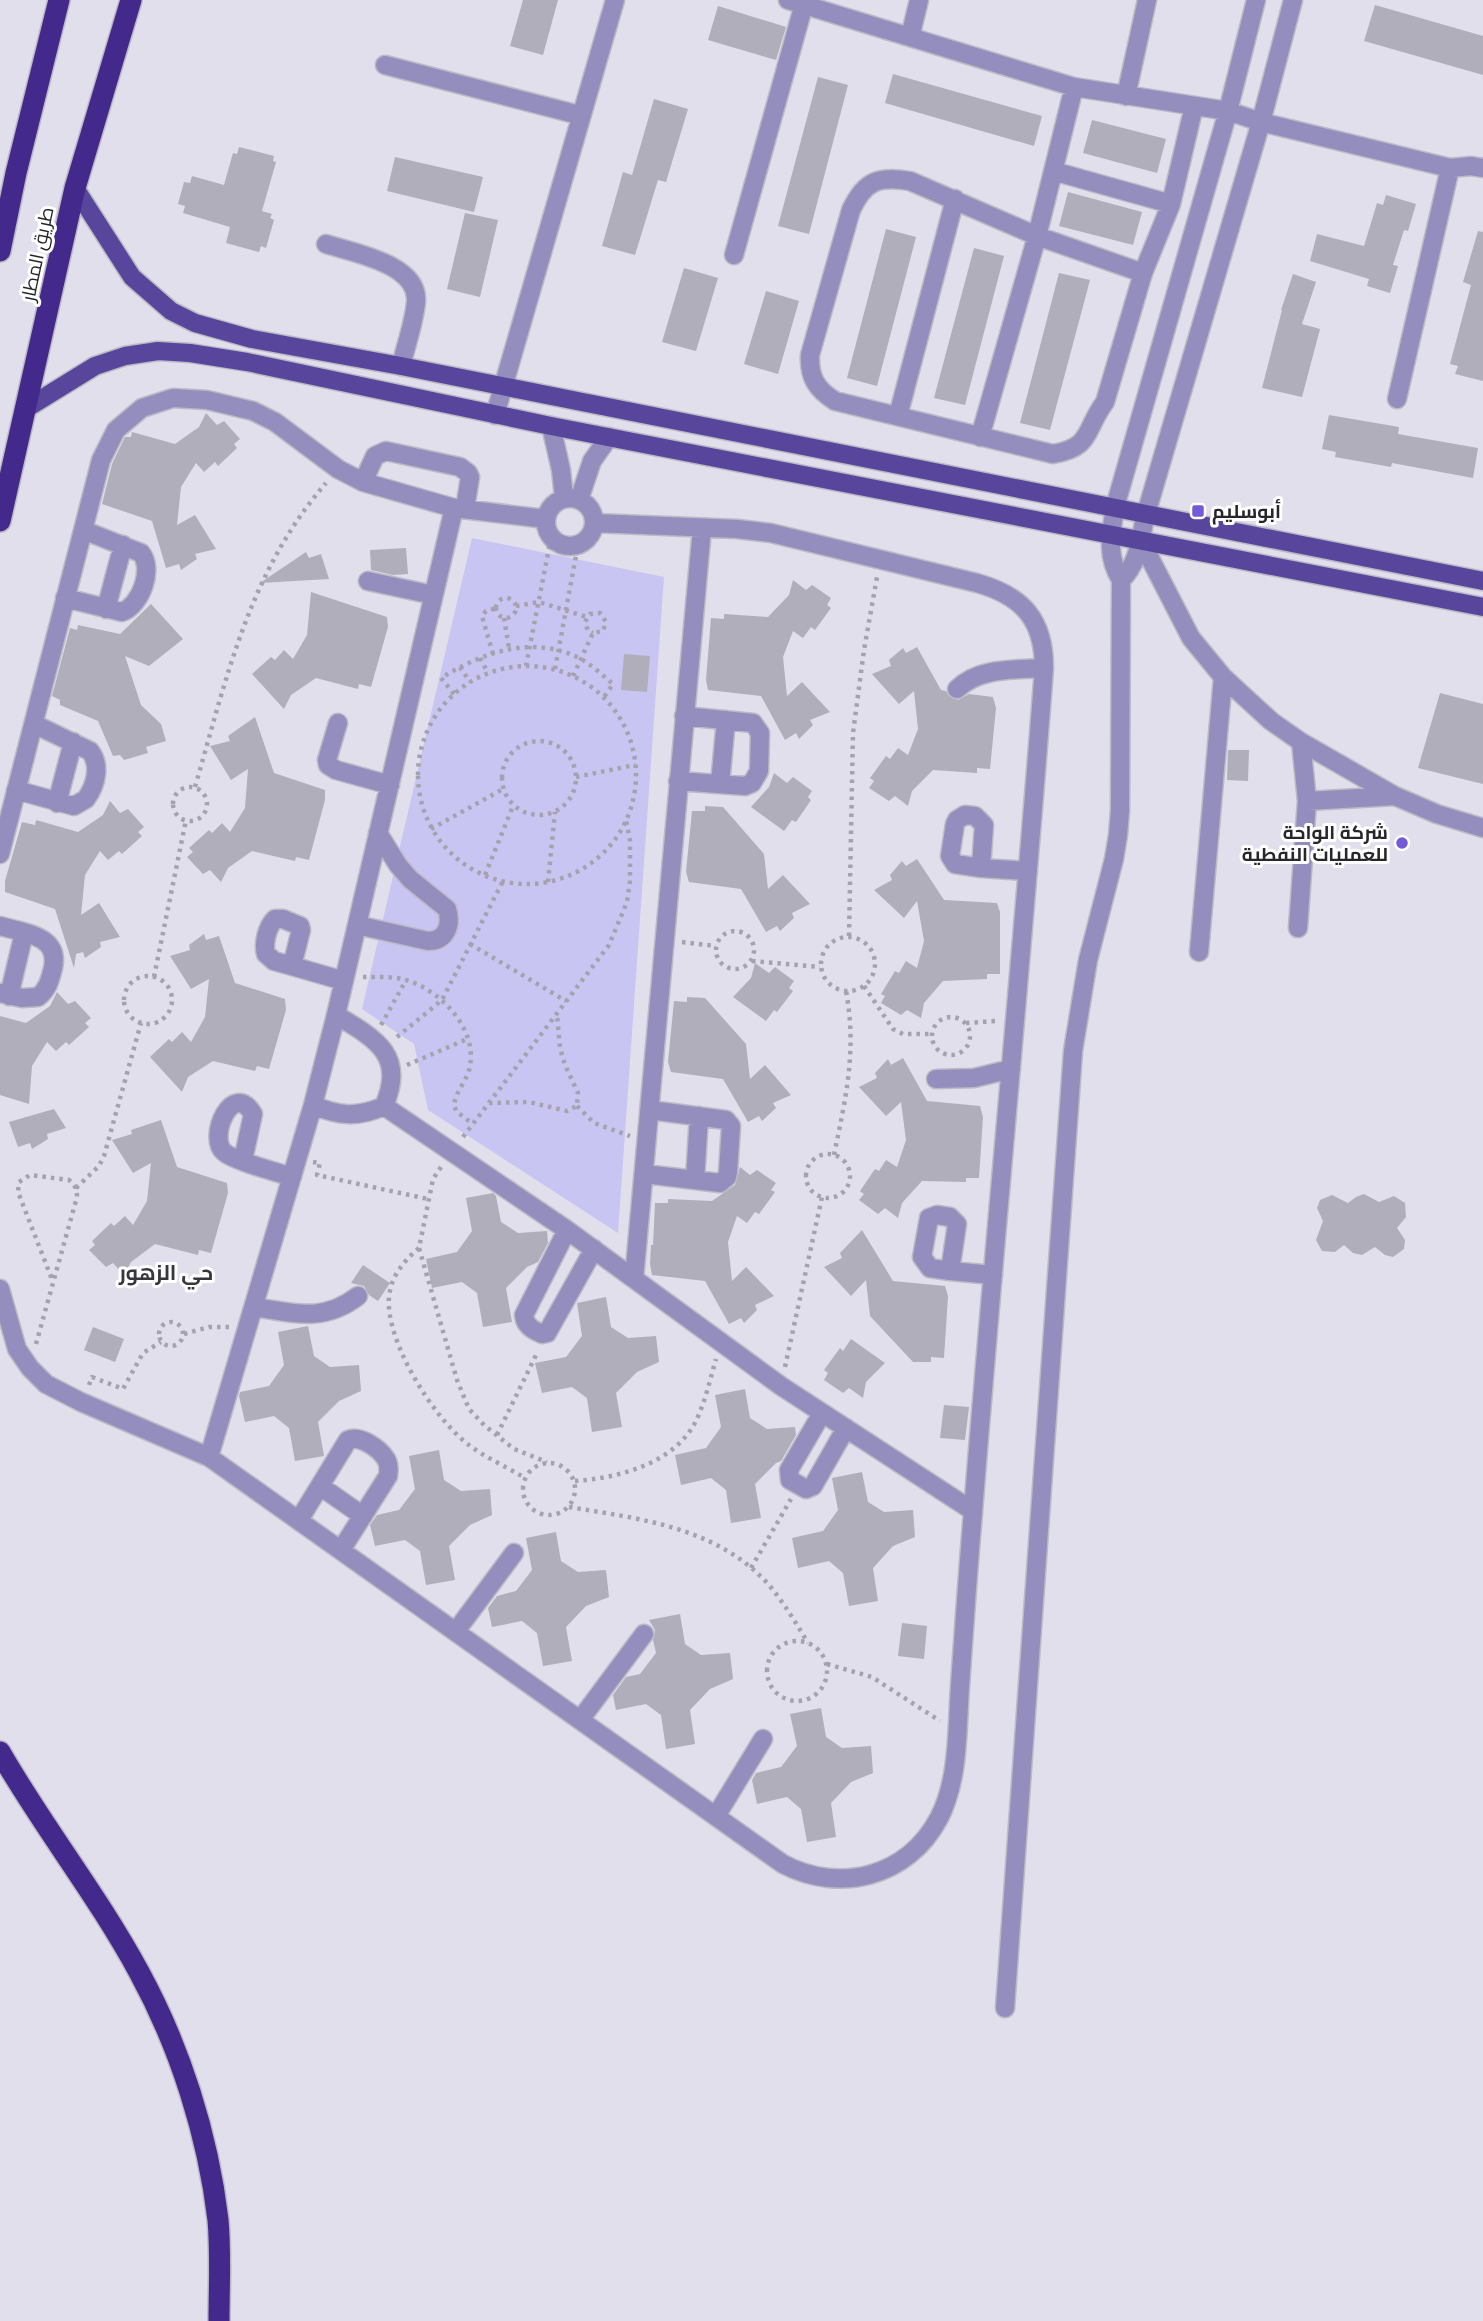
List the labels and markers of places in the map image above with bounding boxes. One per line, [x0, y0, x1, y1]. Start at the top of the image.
place label: أبوسليم [1212, 498, 1281, 525]
marker: أبوسليم [1190, 503, 1206, 519]
place label: شركة الواحة للعمليات النفطية [1242, 821, 1388, 865]
marker: شركة الواحة للعمليات النفطية [1394, 835, 1410, 851]

